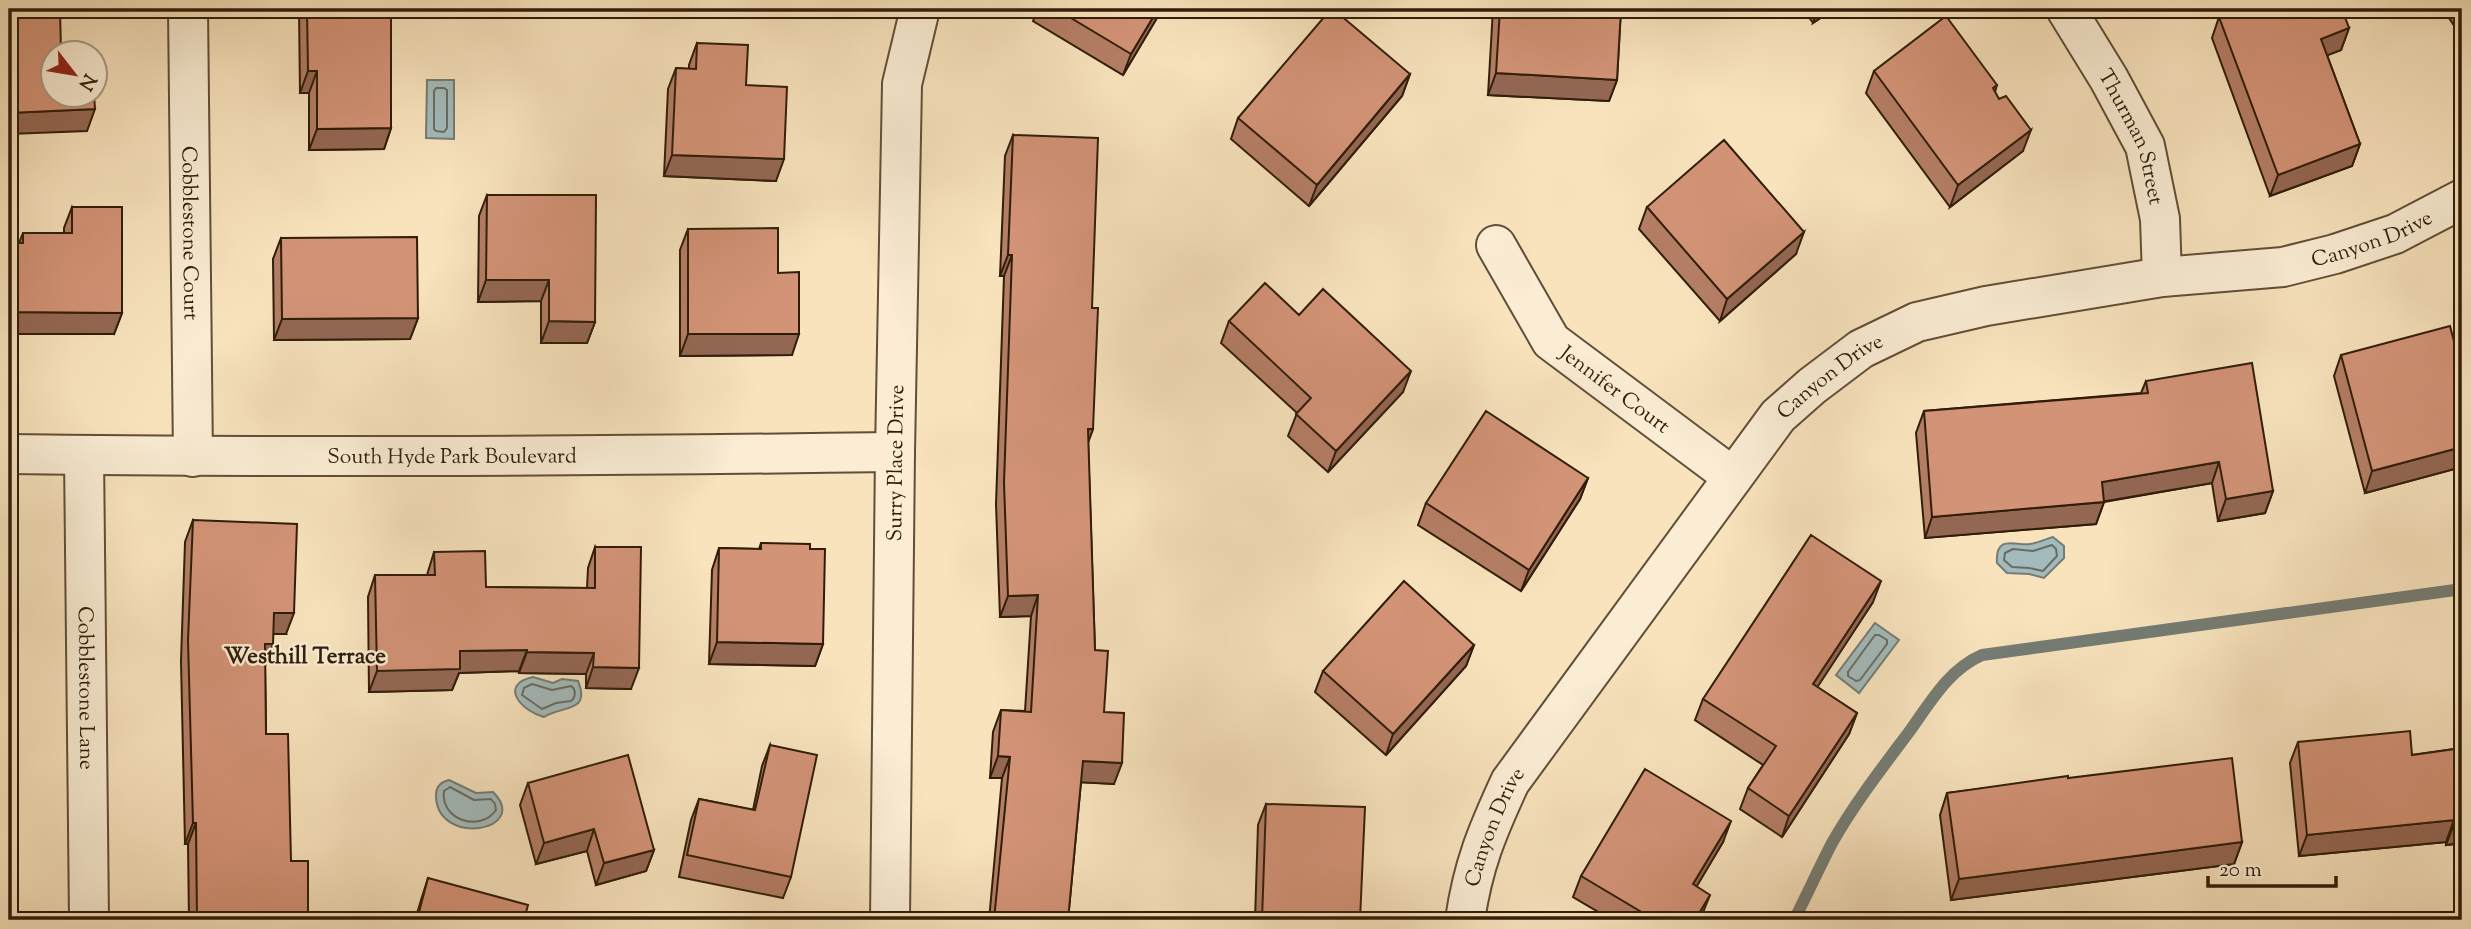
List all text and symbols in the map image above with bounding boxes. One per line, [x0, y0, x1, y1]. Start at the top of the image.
north arrow [38, 38, 108, 108]
street label: Thurman Street [2089, 64, 2170, 208]
text: N [71, 68, 102, 95]
street label: Cobblestone Court [173, 146, 204, 320]
street label: Canyon Drive [2308, 204, 2438, 276]
street label: Canyon Drive [1771, 328, 1889, 427]
street label: Jennifer Court [1552, 339, 1676, 442]
street label: Surry Place Drive [881, 384, 913, 542]
street label: South Hyde Park Boulevard [327, 442, 577, 473]
street label: Cobblestone Lane [69, 606, 100, 770]
district label: Westhill Terrace [224, 641, 386, 674]
street label: Canyon Drive [1459, 762, 1533, 890]
scale bar [2208, 845, 2336, 889]
text: 20 m [2219, 856, 2262, 886]

